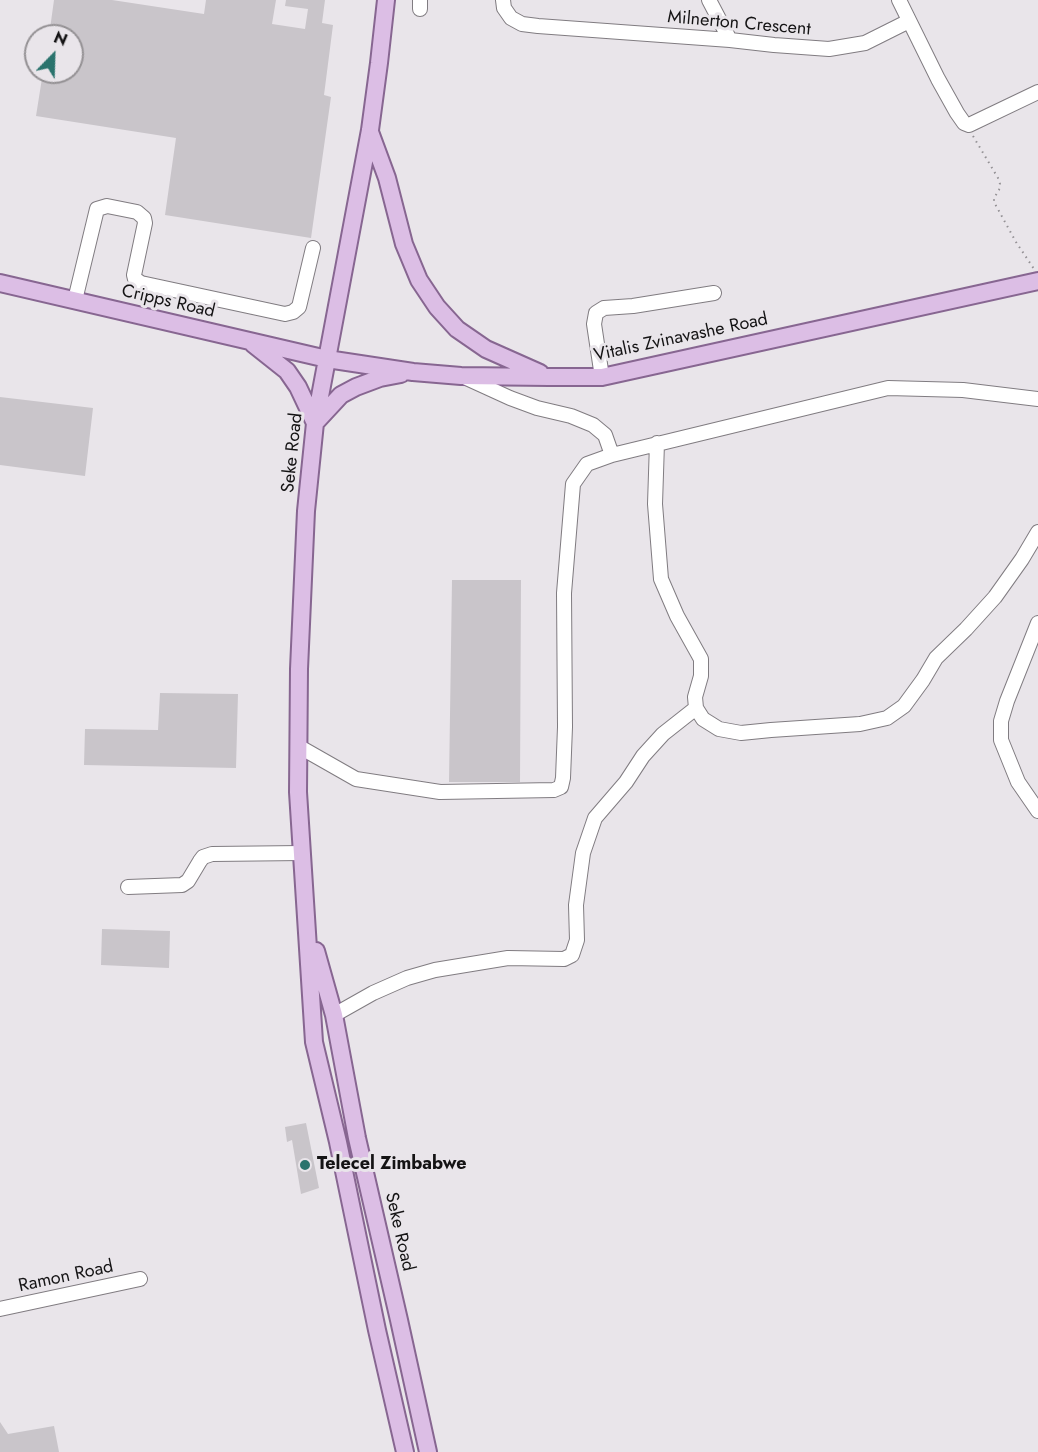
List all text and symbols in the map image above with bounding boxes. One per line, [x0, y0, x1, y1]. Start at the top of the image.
street label: Milnerton Crescent [666, 7, 812, 41]
north arrow [24, 24, 84, 84]
text: N [50, 26, 71, 52]
street label: Cripps Road [119, 281, 217, 323]
street label: Vitalis Zvinavashe Road [592, 309, 770, 367]
street label: Seke Road [278, 412, 308, 494]
place label: Telecel Zimbabwe [317, 1154, 467, 1176]
marker: Telecel Zimbabwe [298, 1158, 312, 1172]
street label: Seke Road [379, 1190, 419, 1274]
street label: Ramon Road [17, 1256, 115, 1298]

